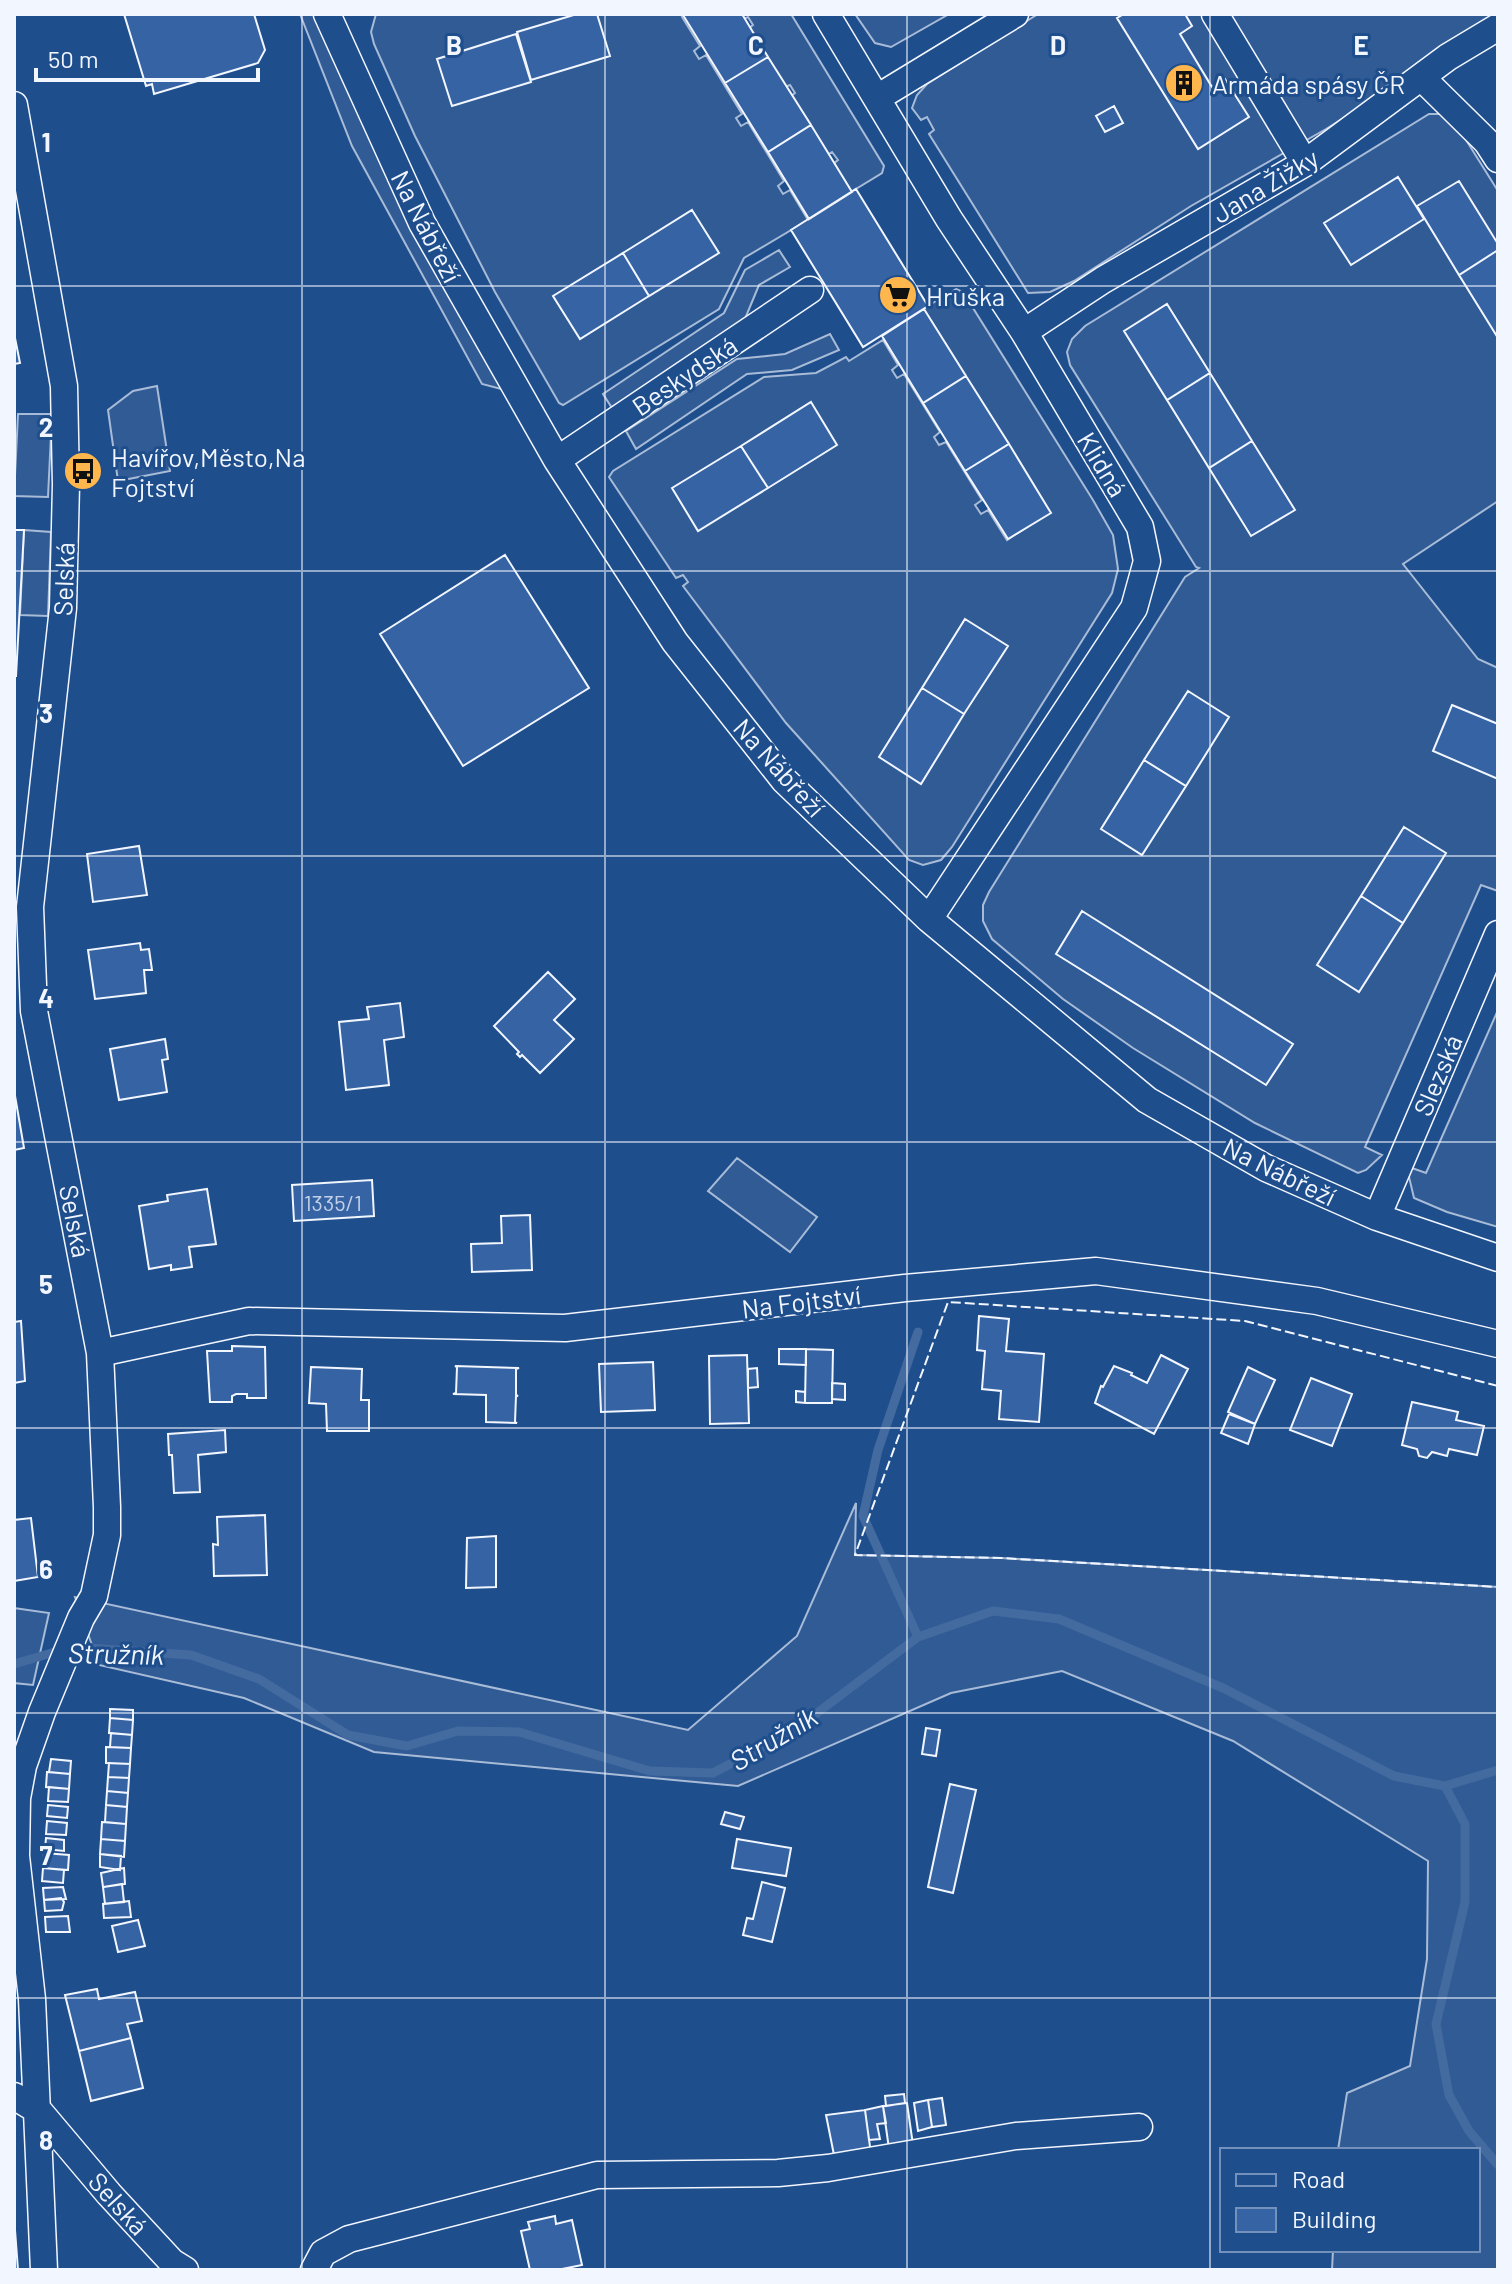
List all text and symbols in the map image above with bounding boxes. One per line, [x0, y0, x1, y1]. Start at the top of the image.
text: B [446, 29, 462, 60]
text: C [748, 29, 764, 60]
text: D [1050, 29, 1066, 60]
text: E [1353, 29, 1369, 60]
scale bar [36, 32, 258, 82]
text: 50 m [48, 44, 99, 73]
building icon: Armáda spásy ČR [1163, 62, 1205, 104]
place label: Armáda spásy ČR [1212, 68, 1405, 99]
text: 1 [41, 126, 51, 157]
street label: Jana Žižky [1206, 141, 1324, 229]
street label: Na Nábřeží [386, 165, 468, 287]
supermarket icon: Hruška [877, 274, 919, 316]
place label: Hruška [926, 280, 1005, 311]
street label: Beskydská [626, 329, 742, 421]
text: 2 [39, 411, 53, 442]
street label: Klidná [1072, 426, 1134, 502]
place label: Havířov,Město,Na Fojtství [111, 441, 305, 502]
bus stop icon: Havířov,Město,Na Fojtství [62, 450, 104, 492]
street label: Selská [46, 542, 80, 616]
text: 3 [39, 697, 53, 728]
street label: Na Nábřeží [728, 712, 832, 822]
text: 4 [38, 982, 54, 1013]
street label: Slezská [1406, 1030, 1468, 1120]
street label: Na Nábřeží [1219, 1130, 1341, 1212]
street label: Selská [54, 1182, 98, 1260]
house number: 1335/1 [304, 1189, 362, 1215]
text: 5 [39, 1268, 53, 1299]
street label: Na Fojtství [740, 1278, 862, 1324]
text: 6 [39, 1553, 53, 1584]
water label: Stružník [68, 1635, 165, 1671]
water label: Stružník [723, 1698, 823, 1777]
text: 7 [40, 1839, 53, 1870]
text: 8 [39, 2124, 53, 2155]
legend [1220, 2148, 1480, 2252]
text: Road [1292, 2164, 1345, 2193]
street label: Selská [83, 2165, 155, 2241]
text: Building [1292, 2204, 1376, 2233]

